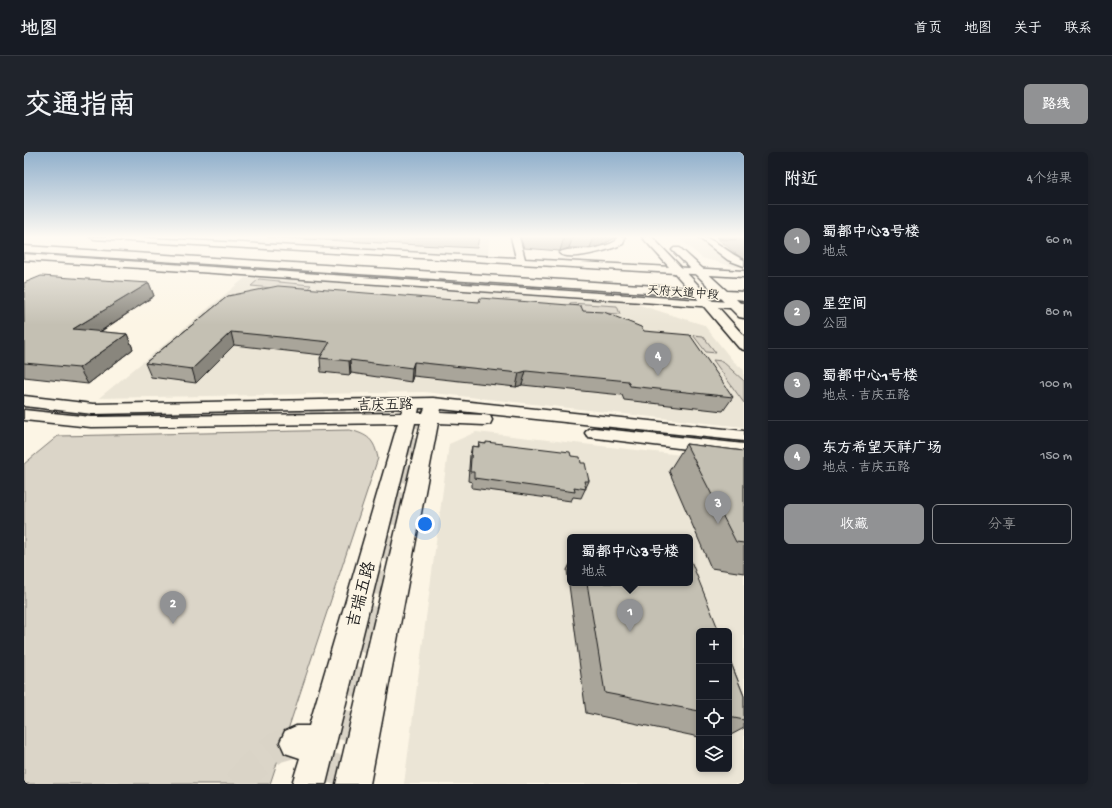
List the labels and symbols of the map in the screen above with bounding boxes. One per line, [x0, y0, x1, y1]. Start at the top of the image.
street label: 天府大道中段 [646, 284, 719, 303]
pin: 4 [645, 343, 671, 376]
street label: 吉庆五路 [357, 397, 413, 415]
pin: 3 [705, 491, 731, 524]
your location [415, 514, 435, 534]
street label: 吉瑞五路 [343, 559, 381, 630]
pin: 2 [160, 591, 186, 624]
pin: 1 [617, 599, 643, 632]

